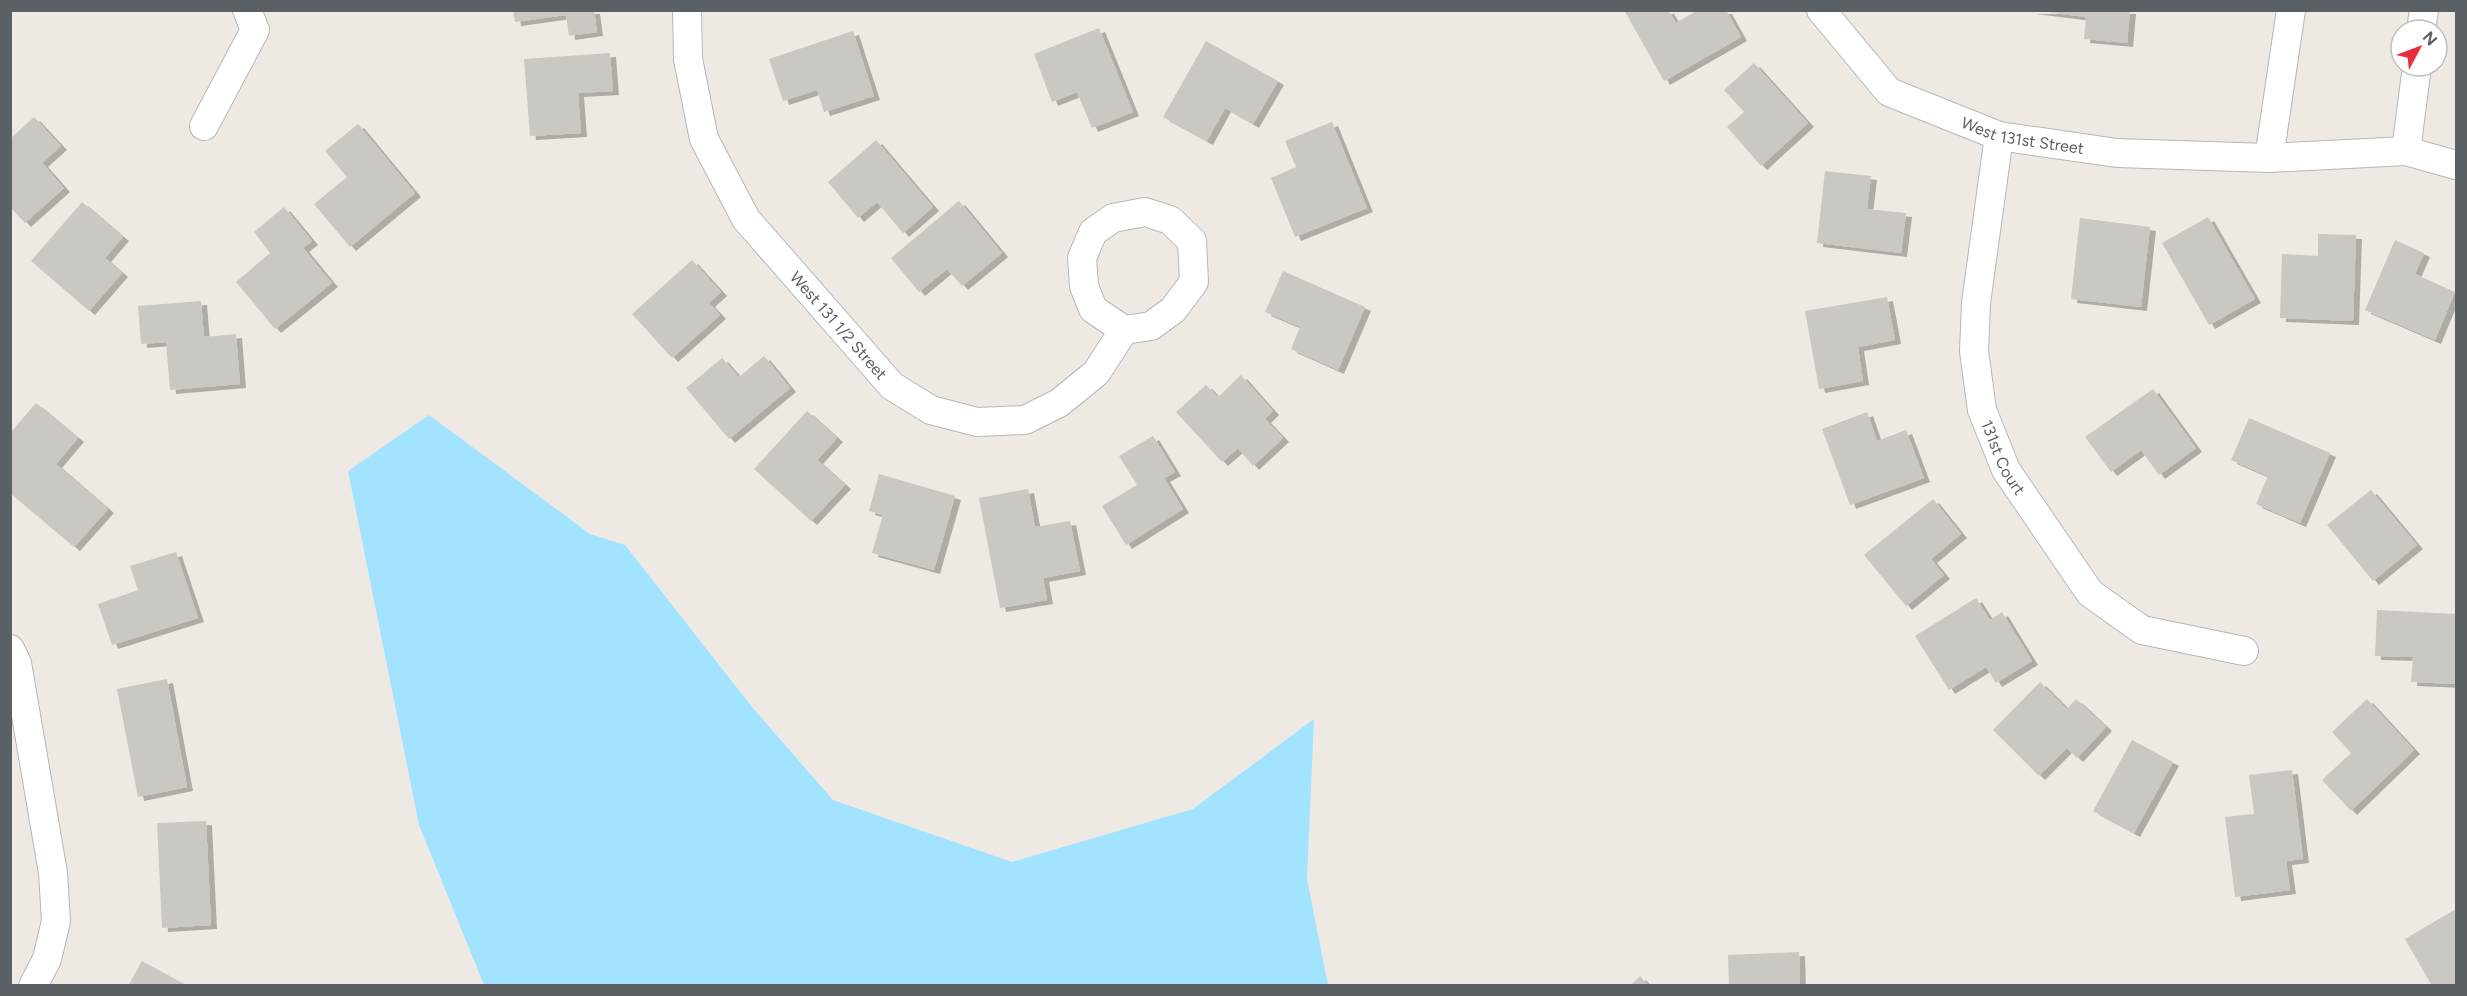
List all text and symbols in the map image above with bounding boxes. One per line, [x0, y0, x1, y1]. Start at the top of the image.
north arrow [2389, 18, 2449, 78]
text: N [2419, 28, 2441, 49]
street label: West 131st Street [1959, 112, 2085, 158]
street label: West 131 1/2 Street [786, 267, 891, 383]
street label: 131st Court [1977, 417, 2029, 498]

